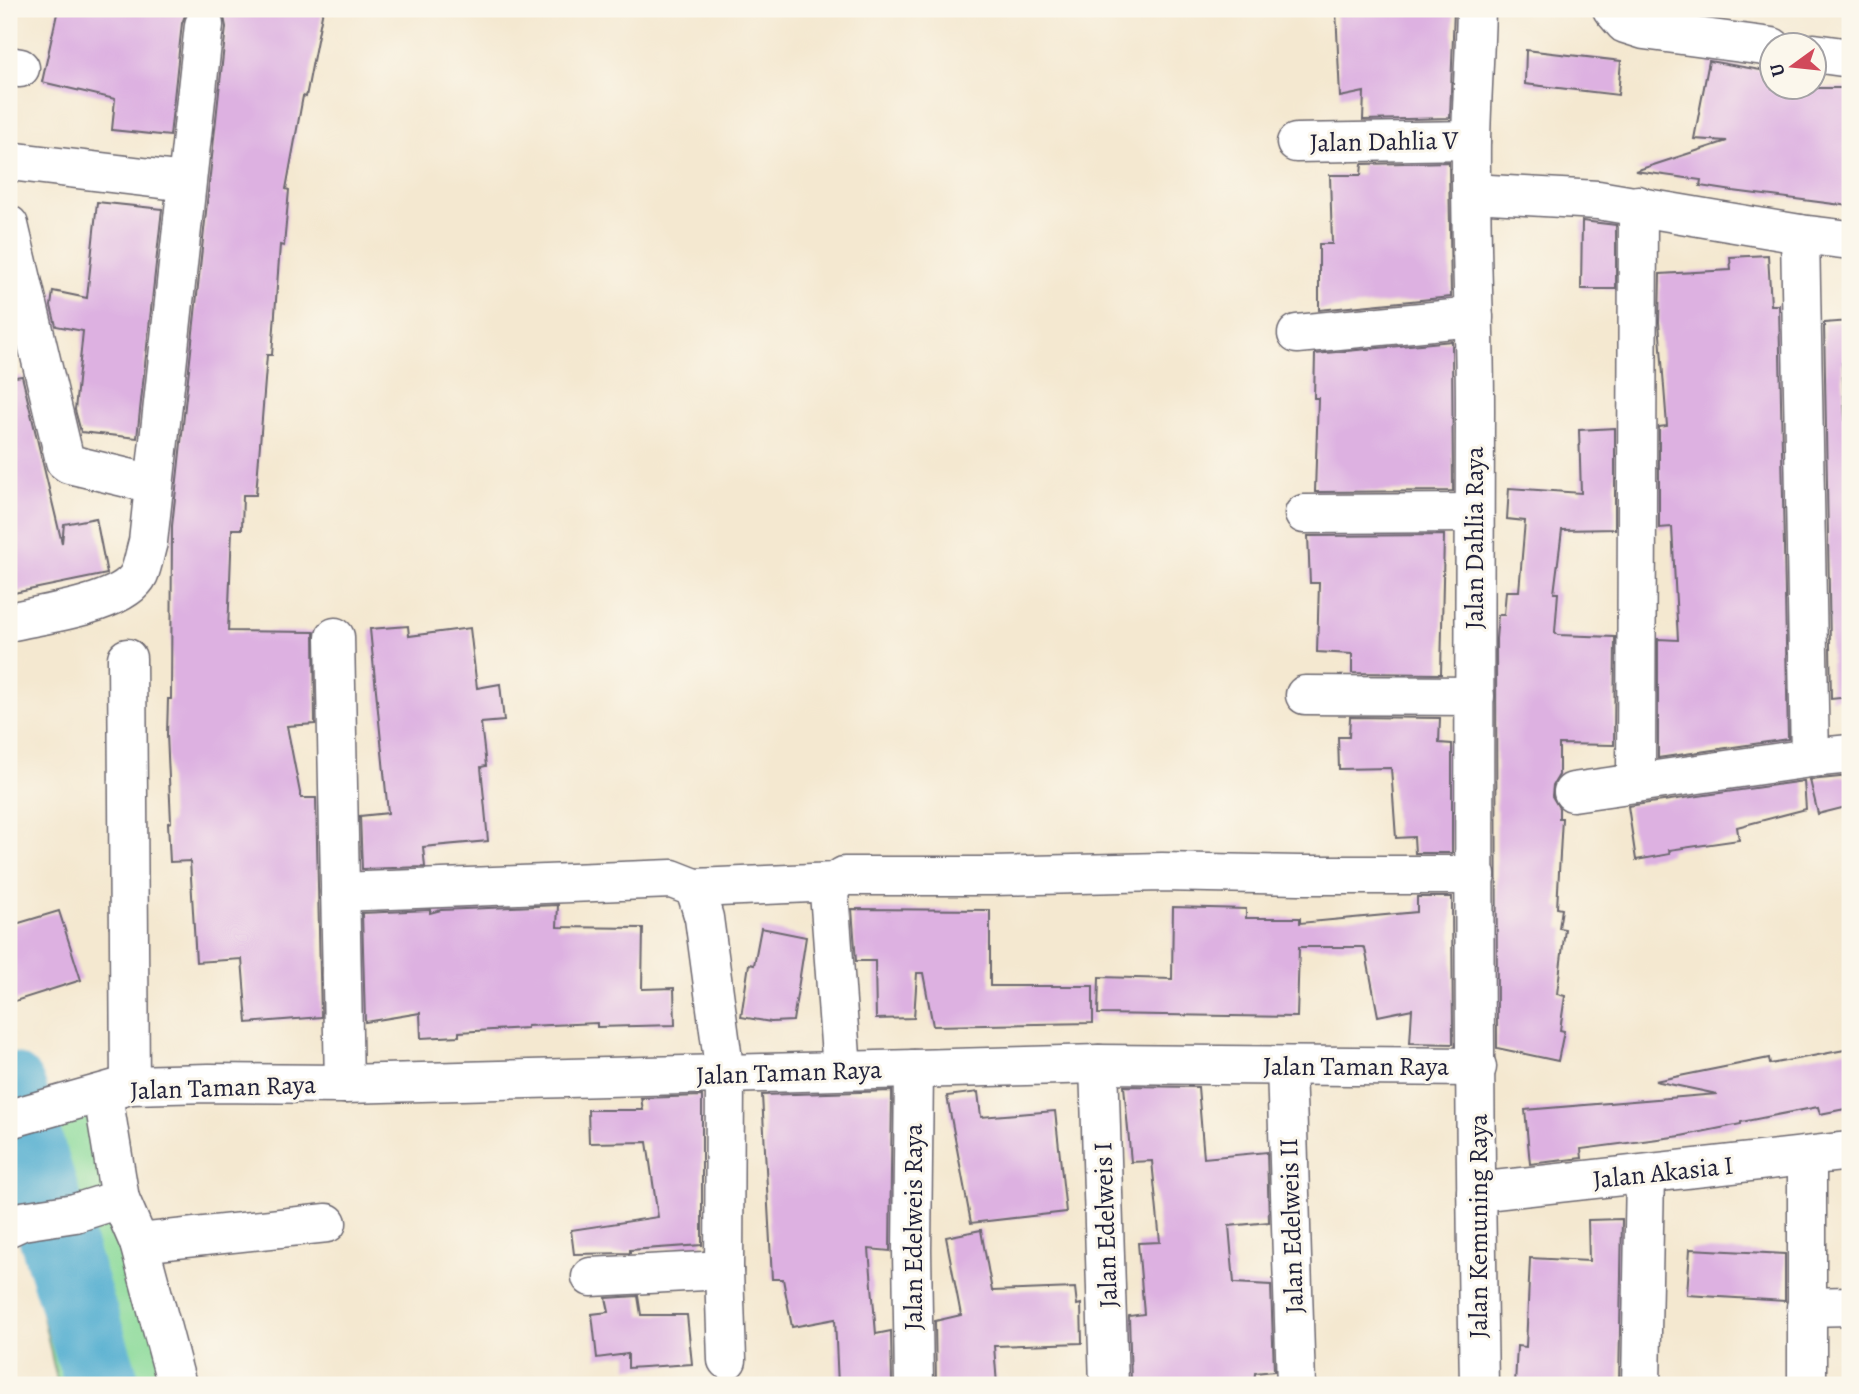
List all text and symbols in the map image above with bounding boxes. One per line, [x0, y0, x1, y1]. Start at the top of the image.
north arrow [1758, 32, 1828, 102]
text: U [1763, 60, 1792, 80]
street label: Jalan Dahlia V [1309, 123, 1459, 160]
street label: Jalan Dahlia Raya [1457, 446, 1492, 630]
street label: Jalan Taman Raya [1263, 1049, 1449, 1084]
street label: Jalan Taman Raya [695, 1052, 883, 1093]
street label: Jalan Taman Raya [129, 1067, 317, 1108]
street label: Jalan Kemuning Raya [1461, 1114, 1496, 1338]
street label: Jalan Edelweis Raya [896, 1123, 931, 1331]
street label: Jalan Edelweis II [1271, 1138, 1312, 1314]
street label: Jalan Edelweis I [1085, 1141, 1126, 1309]
street label: Jalan Akasia I [1591, 1148, 1735, 1197]

